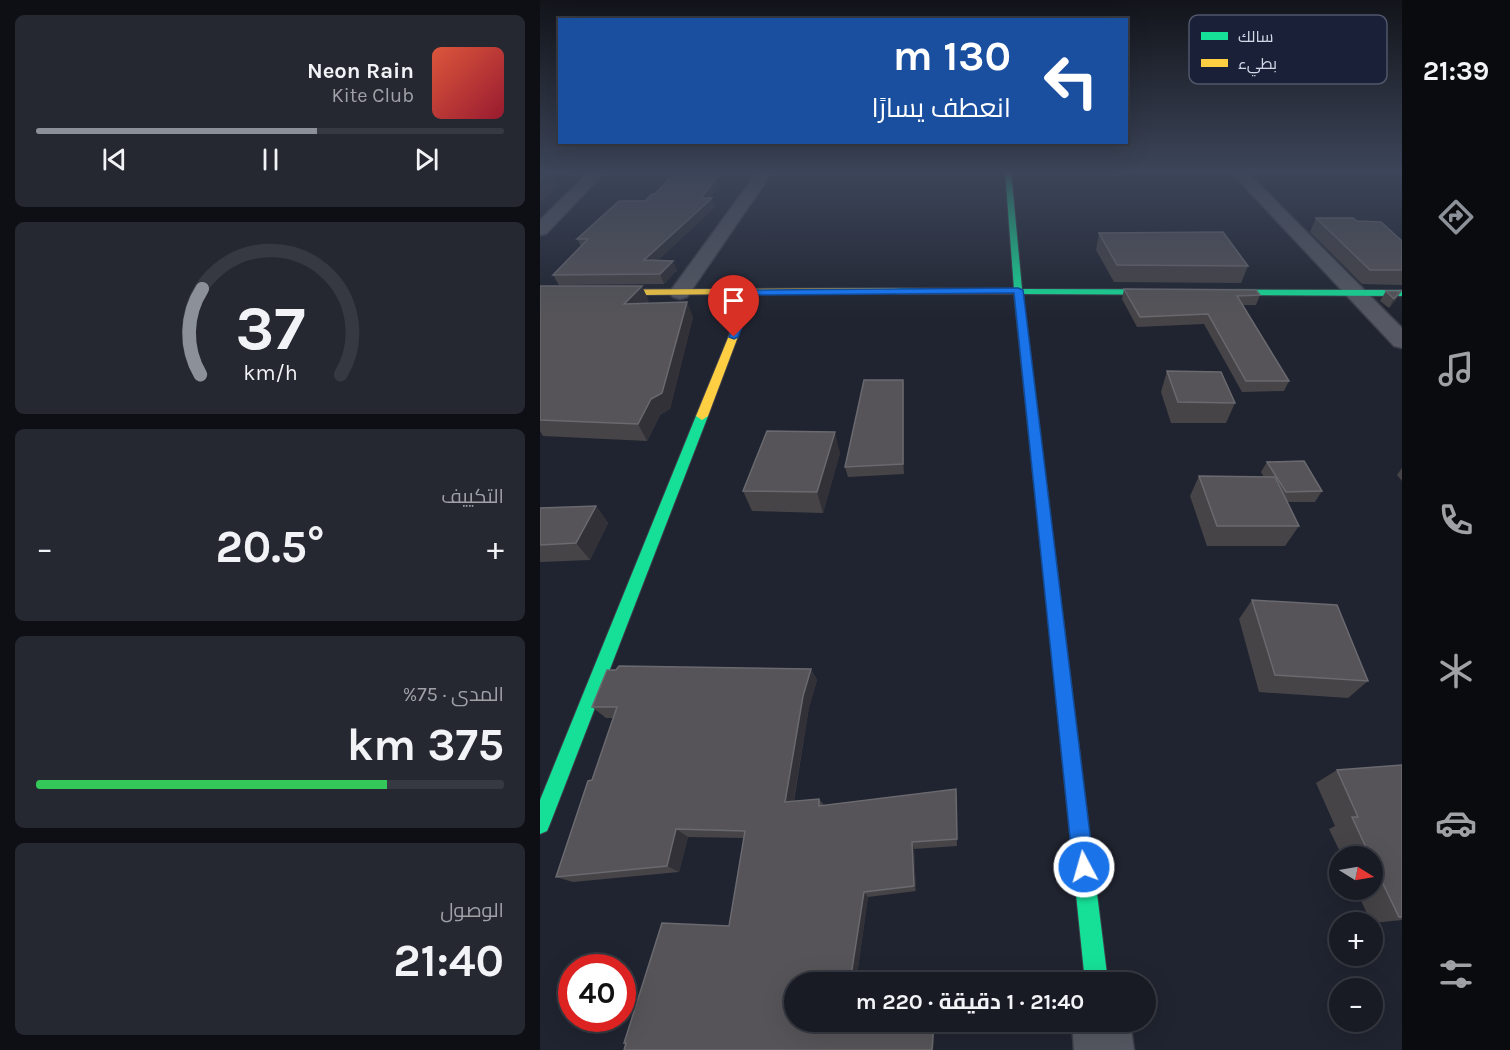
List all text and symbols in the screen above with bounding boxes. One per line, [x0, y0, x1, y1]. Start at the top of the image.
legend [1189, 15, 1387, 84]
text: سالك [1238, 27, 1273, 46]
text: 130 m [893, 31, 1011, 81]
icon: left [1032, 42, 1110, 120]
text: بطيء [1238, 54, 1277, 77]
text: 21:39 [1423, 55, 1489, 87]
text: Neon Rain [307, 58, 414, 84]
text: Kite Club [332, 84, 414, 107]
text: انعطف يسارًا [871, 92, 1011, 124]
icon: previous [98, 143, 131, 176]
icon: pause [254, 143, 287, 176]
icon: next [410, 143, 443, 176]
icon: directions [1435, 196, 1477, 238]
pin [708, 275, 759, 337]
icon: arrive [717, 284, 750, 317]
text: 37 [235, 292, 305, 365]
icon: music [1435, 348, 1477, 390]
text: km/h [243, 360, 297, 385]
text: التكييف [441, 485, 504, 508]
icon: phone [1435, 499, 1477, 541]
text: 20.5° [215, 521, 325, 573]
text: − [36, 529, 53, 567]
text: + [487, 529, 504, 567]
icon: climate [1435, 650, 1477, 692]
text: المدى · 75% [403, 683, 504, 706]
text: 375 km [347, 719, 504, 771]
icon: car [1435, 802, 1477, 844]
position arrow [1052, 835, 1116, 899]
north arrow [1329, 846, 1383, 900]
map controls [1329, 846, 1383, 1032]
text: الوصول [440, 899, 504, 922]
button: + [1329, 912, 1383, 966]
text: 21:40 [393, 935, 504, 987]
icon: filters [1435, 953, 1477, 995]
speed limit sign: 40 [558, 954, 636, 1032]
button: − [1329, 978, 1383, 1032]
text: 21:40 · 1 دقيقة · 220 m [856, 989, 1084, 1015]

